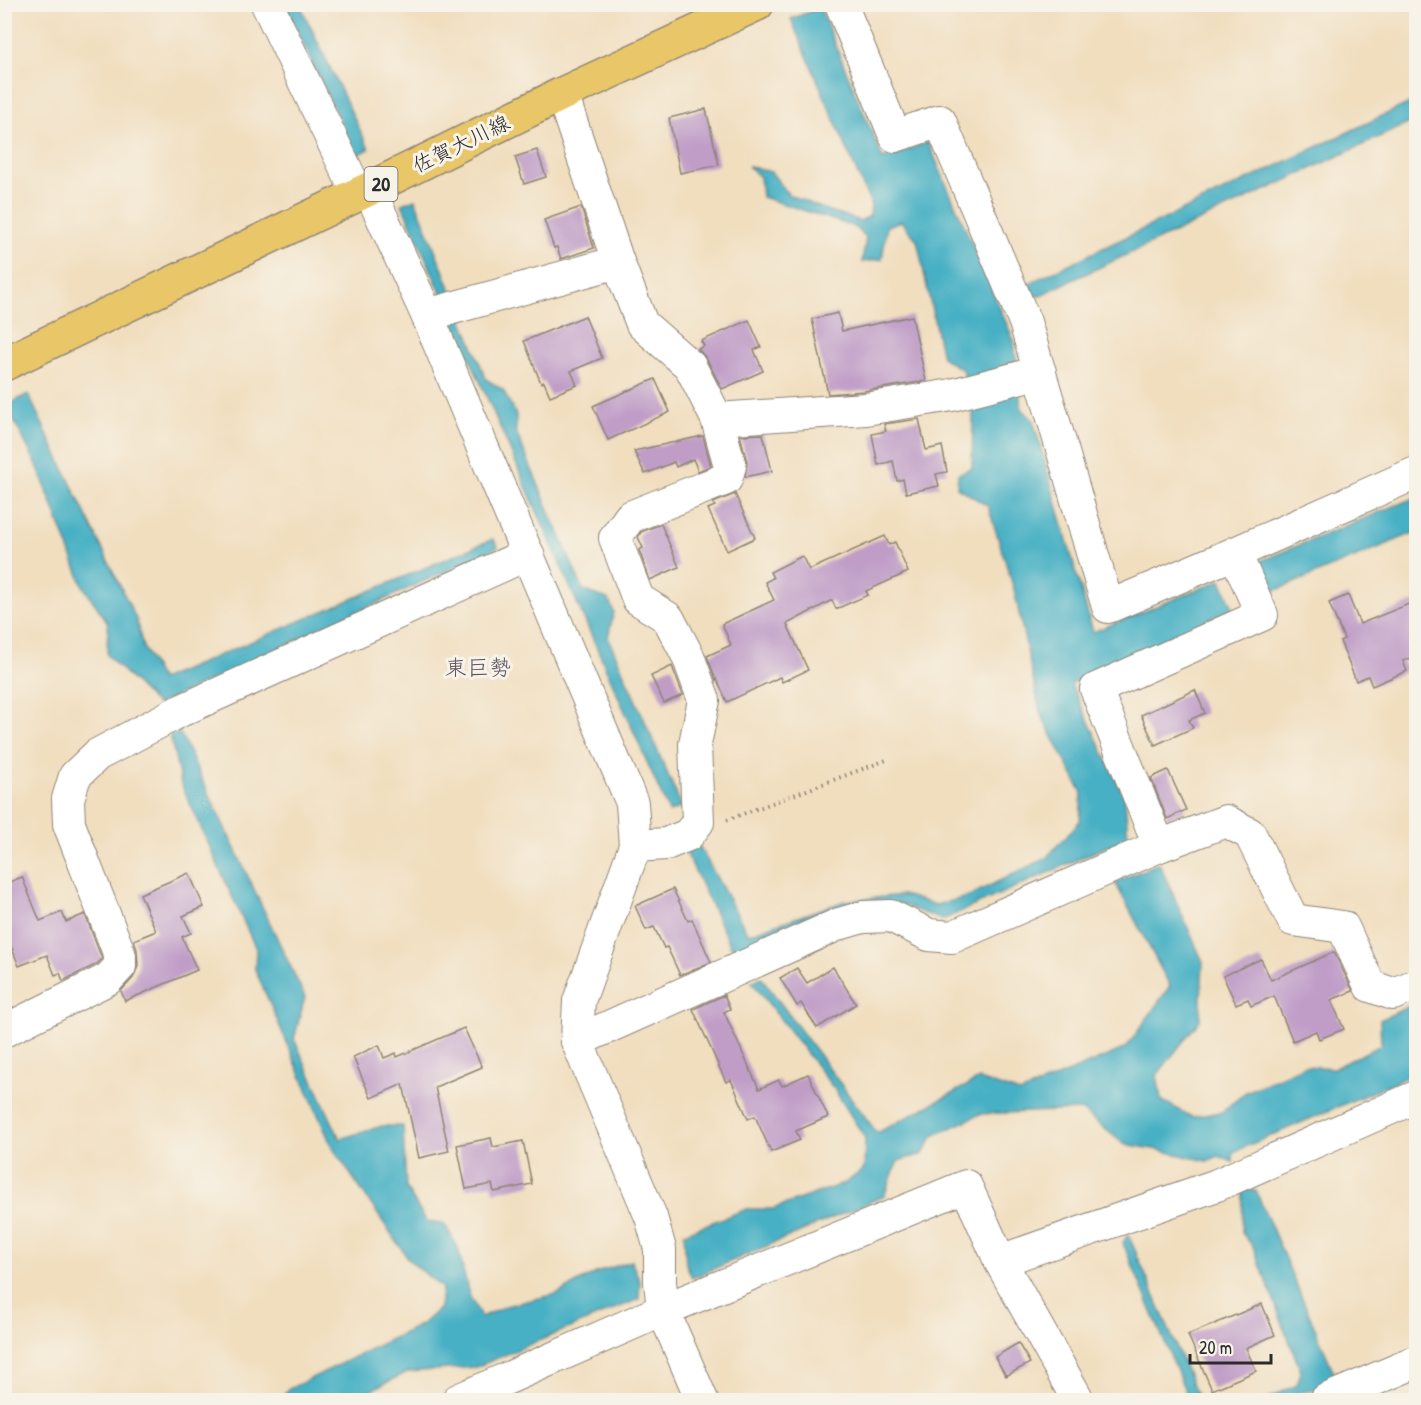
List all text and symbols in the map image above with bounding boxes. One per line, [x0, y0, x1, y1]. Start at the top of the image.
street label: 佐賀大川線 [407, 108, 514, 180]
road number: 20 [364, 167, 398, 201]
district label: 東巨勢 [445, 652, 511, 682]
scale bar [1190, 1327, 1271, 1365]
text: 20 m [1199, 1335, 1232, 1360]

